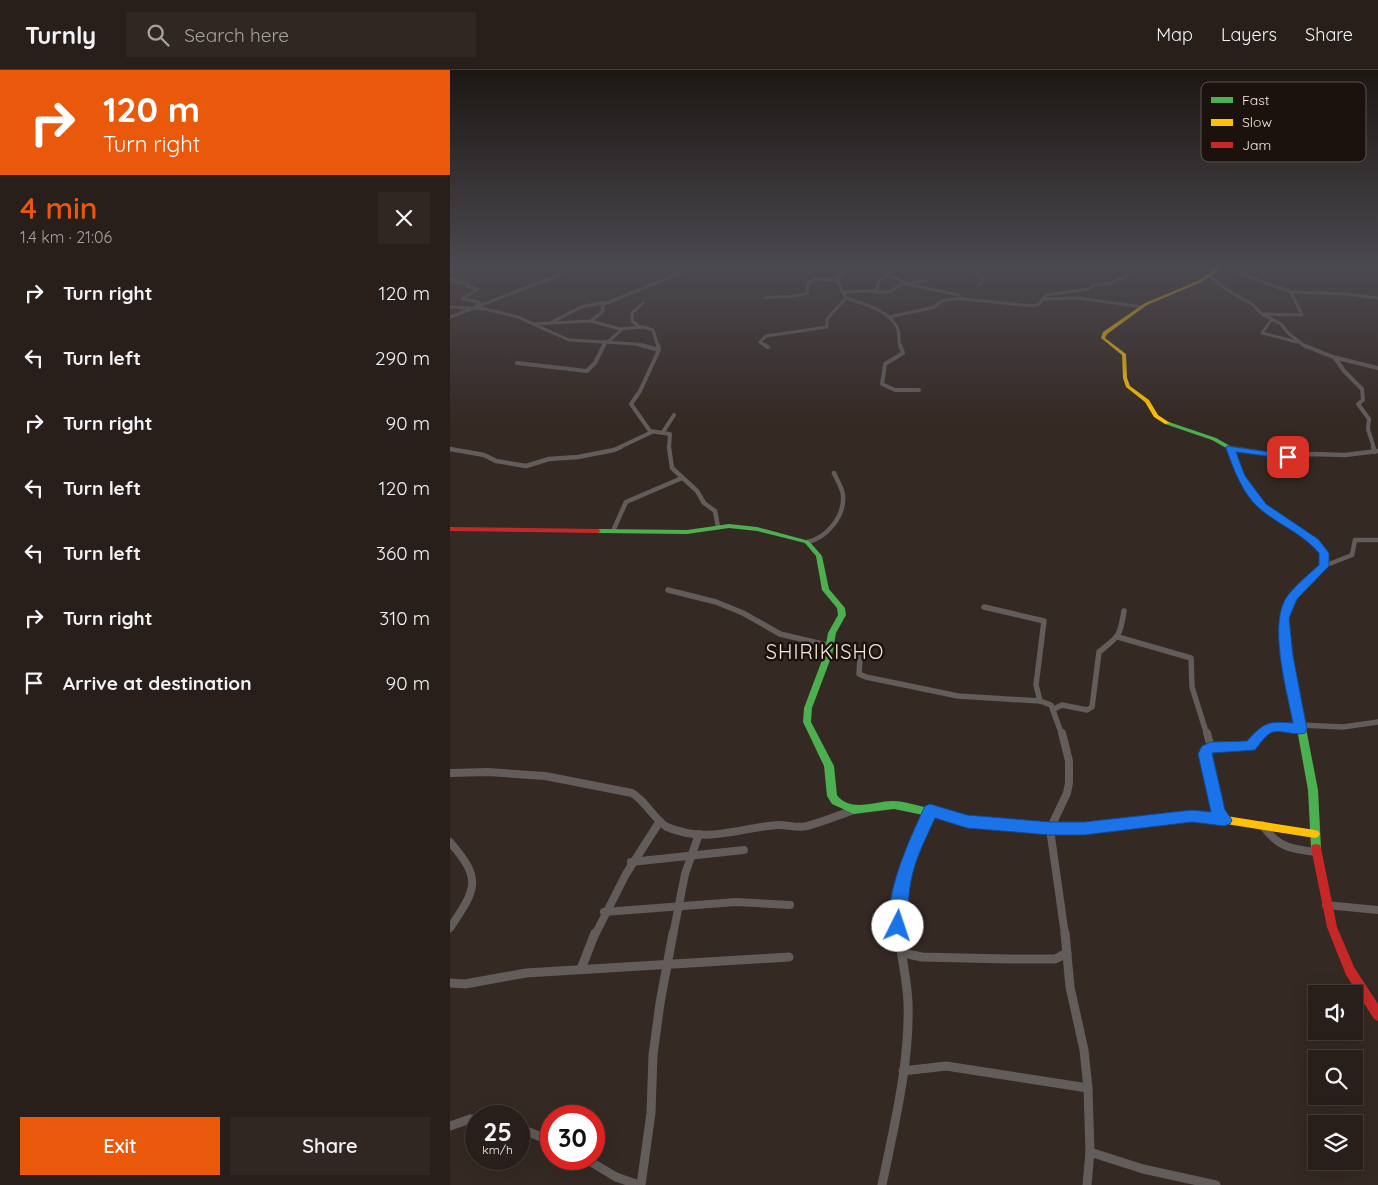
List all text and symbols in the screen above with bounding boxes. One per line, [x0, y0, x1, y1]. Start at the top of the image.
search box [126, 12, 476, 57]
text: Turnly [25, 20, 96, 50]
icon: search [144, 21, 172, 49]
text: Search here [184, 23, 289, 47]
text: Map [1156, 23, 1193, 46]
text: Layers [1221, 23, 1277, 46]
text: Share [1305, 23, 1353, 46]
legend [1201, 82, 1366, 162]
text: 120 m [103, 87, 200, 131]
icon: right [20, 90, 85, 155]
text: Fast [1242, 91, 1270, 109]
text: Slow [1242, 113, 1272, 131]
text: Turn right [103, 130, 200, 158]
text: Jam [1242, 136, 1271, 154]
text: 4 min [20, 189, 98, 227]
button: close [378, 192, 430, 244]
text: 1.4 km · 21:06 [20, 227, 112, 247]
icon: right [20, 279, 48, 307]
text: Turn right [63, 281, 152, 305]
text: 120 m [379, 281, 430, 305]
icon: left [20, 344, 48, 372]
text: Turn left [63, 346, 141, 370]
text: 290 m [375, 346, 430, 370]
icon: right [20, 409, 48, 437]
text: Turn right [63, 411, 152, 435]
text: 90 m [386, 411, 430, 435]
pin [1267, 436, 1309, 478]
icon: arrive [1274, 443, 1302, 471]
icon: left [20, 474, 48, 502]
text: Turn left [63, 476, 141, 500]
text: 120 m [379, 476, 430, 500]
icon: left [20, 539, 48, 567]
text: Turn left [63, 541, 141, 565]
text: 360 m [376, 541, 430, 565]
icon: right [20, 604, 48, 632]
text: Turn right [63, 606, 152, 630]
text: 310 m [379, 606, 430, 630]
district label: SHIRIKISHO [766, 639, 884, 664]
icon: arrive [20, 669, 48, 697]
text: Arrive at destination [63, 671, 252, 695]
text: 90 m [386, 671, 430, 695]
position arrow [871, 899, 923, 951]
map controls [1308, 985, 1363, 1170]
button: sound [1308, 985, 1363, 1040]
button: search [1308, 1050, 1363, 1105]
speed limit sign: 30 [540, 1105, 605, 1170]
button: layers [1308, 1115, 1363, 1170]
text: 25 [483, 1116, 512, 1147]
button: Exit [20, 1117, 220, 1175]
button: Share [230, 1117, 430, 1175]
text: km/h [482, 1142, 513, 1157]

